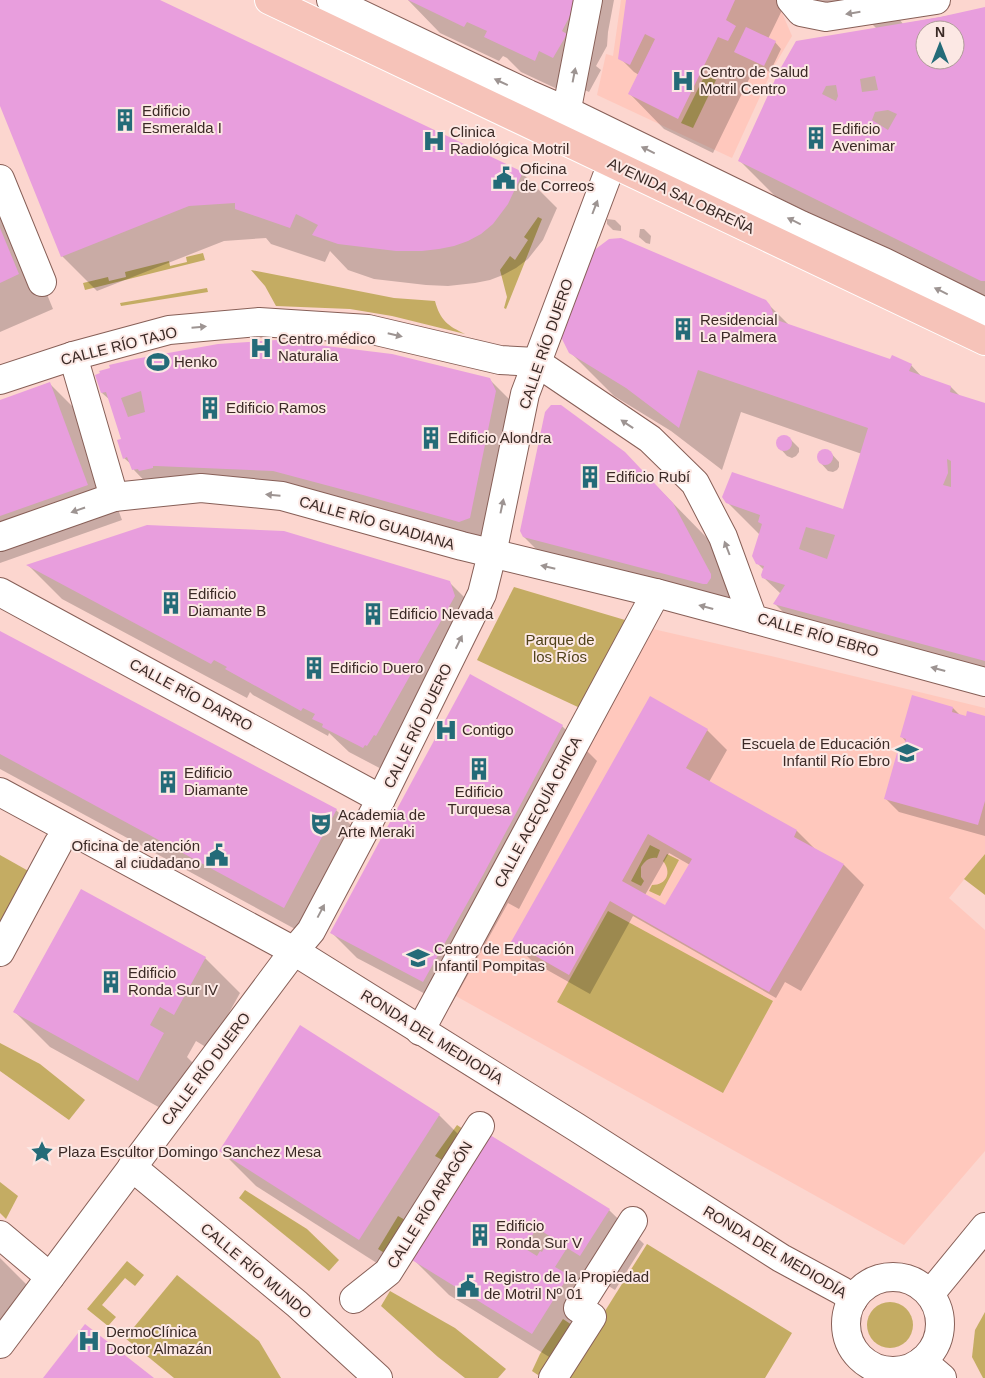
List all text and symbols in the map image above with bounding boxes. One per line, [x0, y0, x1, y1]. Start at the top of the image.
one-way arrow [844, 9, 860, 17]
north arrow [915, 20, 965, 70]
text: N [935, 24, 945, 40]
place label: Centro de Salud Motril Centro [700, 63, 808, 97]
one-way arrow [570, 67, 578, 83]
hospital icon: Centro de Salud Motril Centro [670, 68, 696, 94]
one-way arrow [494, 78, 508, 86]
place label: Edificio Esmeralda I [142, 102, 222, 136]
building icon: Edificio Esmeralda I [112, 107, 138, 133]
place label: Edificio Avenimar [832, 120, 895, 154]
place label: Clinica Radiológica Motril [450, 123, 569, 157]
building icon: Edificio Avenimar [803, 125, 829, 151]
hospital icon: Clinica Radiológica Motril [421, 128, 447, 154]
one-way arrow [641, 146, 655, 154]
street label: AVENIDA SALOBREÑA [605, 154, 757, 237]
place label: Oficina de Correos [520, 160, 594, 194]
public building icon: Oficina de Correos [491, 165, 517, 191]
one-way arrow [591, 199, 599, 214]
one-way arrow [787, 217, 801, 225]
street label: CALLE RÍO DUERO [515, 276, 576, 411]
one-way arrow [934, 286, 948, 294]
place label: Residencial La Palmera [700, 311, 778, 345]
building icon: Residencial La Palmera [670, 316, 696, 342]
street label: CALLE RÍO TAJO [59, 323, 179, 368]
one-way arrow [191, 323, 207, 331]
place label: Centro médico Naturalia [278, 330, 376, 364]
one-way arrow [388, 331, 403, 339]
hospital icon: Centro médico Naturalia [248, 335, 274, 361]
sports icon: Henko [145, 349, 171, 375]
place label: Henko [174, 353, 217, 370]
building icon: Edificio Ramos [197, 395, 223, 421]
place label: Edificio Ramos [226, 399, 326, 416]
one-way arrow [620, 419, 634, 429]
building icon: Edificio Alondra [418, 425, 444, 451]
place label: Edificio Alondra [448, 429, 552, 446]
building icon: Edificio Rubí [577, 464, 603, 490]
place label: Edificio Rubí [606, 468, 691, 485]
one-way arrow [265, 491, 281, 499]
street label: CALLE RÍO GUADIANA [297, 492, 457, 553]
one-way arrow [498, 499, 506, 514]
one-way arrow [71, 507, 86, 514]
one-way arrow [723, 540, 730, 555]
one-way arrow [541, 563, 556, 571]
place label: Edificio Diamante B [188, 585, 266, 619]
building icon: Edificio Diamante B [158, 590, 184, 616]
building icon: Edificio Nevada [360, 601, 386, 627]
one-way arrow [699, 602, 714, 610]
place label: Edificio Nevada [389, 605, 494, 622]
street label: CALLE RÍO EBRO [756, 609, 881, 660]
park label: Parque de los Ríos [525, 631, 595, 665]
one-way arrow [455, 635, 463, 649]
street label: CALLE RÍO DARRO [127, 655, 256, 734]
building icon: Edificio Duero [301, 655, 327, 681]
place label: Edificio Duero [330, 659, 423, 676]
street label: CALLE RÍO DUERO [380, 661, 455, 791]
one-way arrow [930, 665, 945, 673]
hospital icon: Contigo [433, 717, 459, 743]
place label: Contigo [462, 721, 514, 738]
street label: CALLE ACEQUÍA CHICA [491, 733, 585, 890]
place label: Escuela de Educación Infantil Río Ebro [742, 735, 890, 769]
school or university icon: Escuela de Educación Infantil Río Ebro [894, 740, 920, 766]
building icon: Edificio Turquesa [466, 756, 492, 782]
place label: Edificio Diamante [184, 764, 248, 798]
building icon: Edificio Diamante [155, 769, 181, 795]
place label: Edificio Turquesa [448, 783, 511, 817]
place label: Academia de Arte Meraki [338, 806, 426, 840]
theatre icon: Academia de Arte Meraki [308, 811, 334, 837]
place label: Oficina de atención al ciudadano [72, 837, 200, 871]
public building icon: Oficina de atención al ciudadano [204, 842, 230, 868]
one-way arrow [317, 904, 325, 918]
place label: Centro de Educación Infantil Pompitas [434, 940, 574, 974]
school or university icon: Centro de Educación Infantil Pompitas [405, 945, 431, 971]
place label: Edificio Ronda Sur IV [128, 964, 218, 998]
building icon: Edificio Ronda Sur IV [98, 969, 124, 995]
street label: RONDA DEL MEDIODÍA [358, 986, 507, 1087]
street label: CALLE RÍO DUERO [158, 1009, 254, 1128]
street label: CALLE RÍO ARAGÓN [383, 1138, 476, 1271]
place icon: Plaza Escultor Domingo Sanchez Mesa [29, 1139, 55, 1165]
place label: Plaza Escultor Domingo Sanchez Mesa [58, 1143, 322, 1160]
street label: RONDA DEL MEDIODÍA [700, 1202, 850, 1301]
place label: Edificio Ronda Sur V [496, 1217, 582, 1251]
street label: CALLE RÍO MUNDO [198, 1219, 315, 1322]
building icon: Edificio Ronda Sur V [467, 1222, 493, 1248]
place label: Registro de la Propiedad de Motril Nº 01 [484, 1268, 649, 1302]
public building icon: Registro de la Propiedad de Motril Nº 01 [455, 1273, 481, 1299]
place label: DermoClínica Doctor Almazán [106, 1323, 212, 1357]
hospital icon: DermoClínica Doctor Almazán [76, 1328, 102, 1354]

